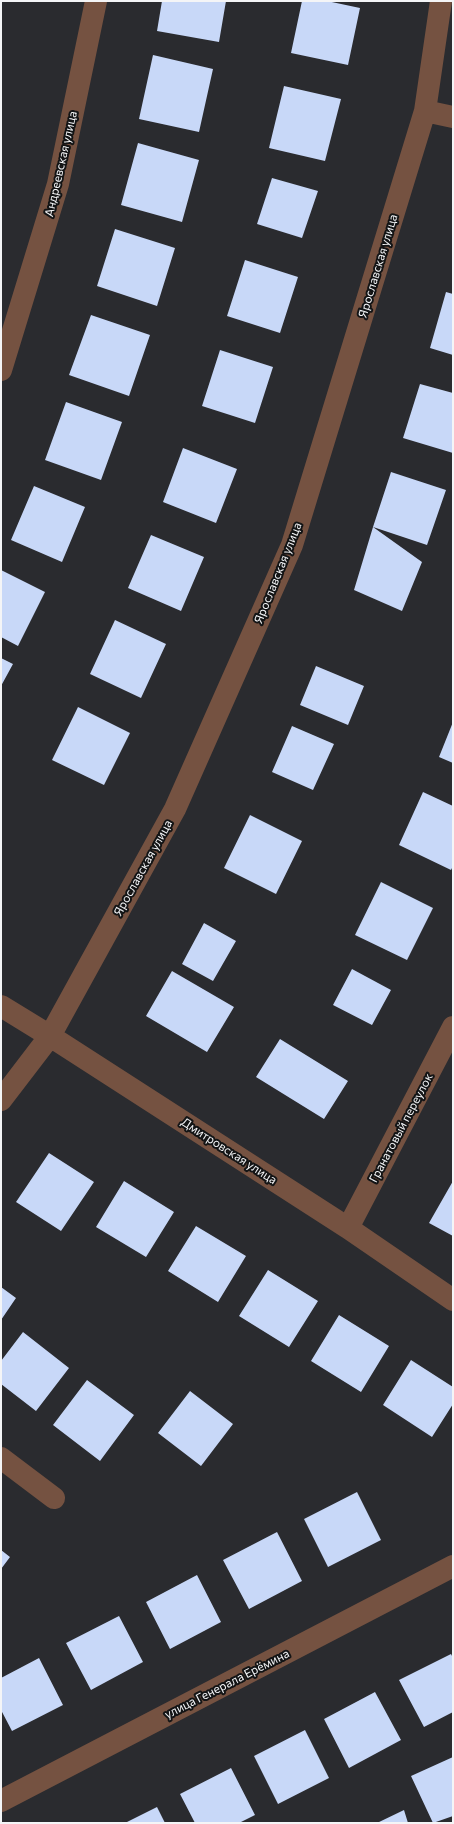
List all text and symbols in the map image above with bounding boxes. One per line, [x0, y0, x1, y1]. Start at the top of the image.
street label: Андреевская улица [42, 110, 80, 218]
street label: Ярославская улица [355, 212, 401, 320]
street label: Ярославская улица [251, 520, 305, 626]
street label: Ярославская улица [111, 817, 175, 919]
street label: Гранатовый переулок [366, 1071, 436, 1185]
street label: Дмитровская улица [179, 1115, 279, 1187]
street label: улица Генерала Ерёмина [162, 1646, 292, 1722]

